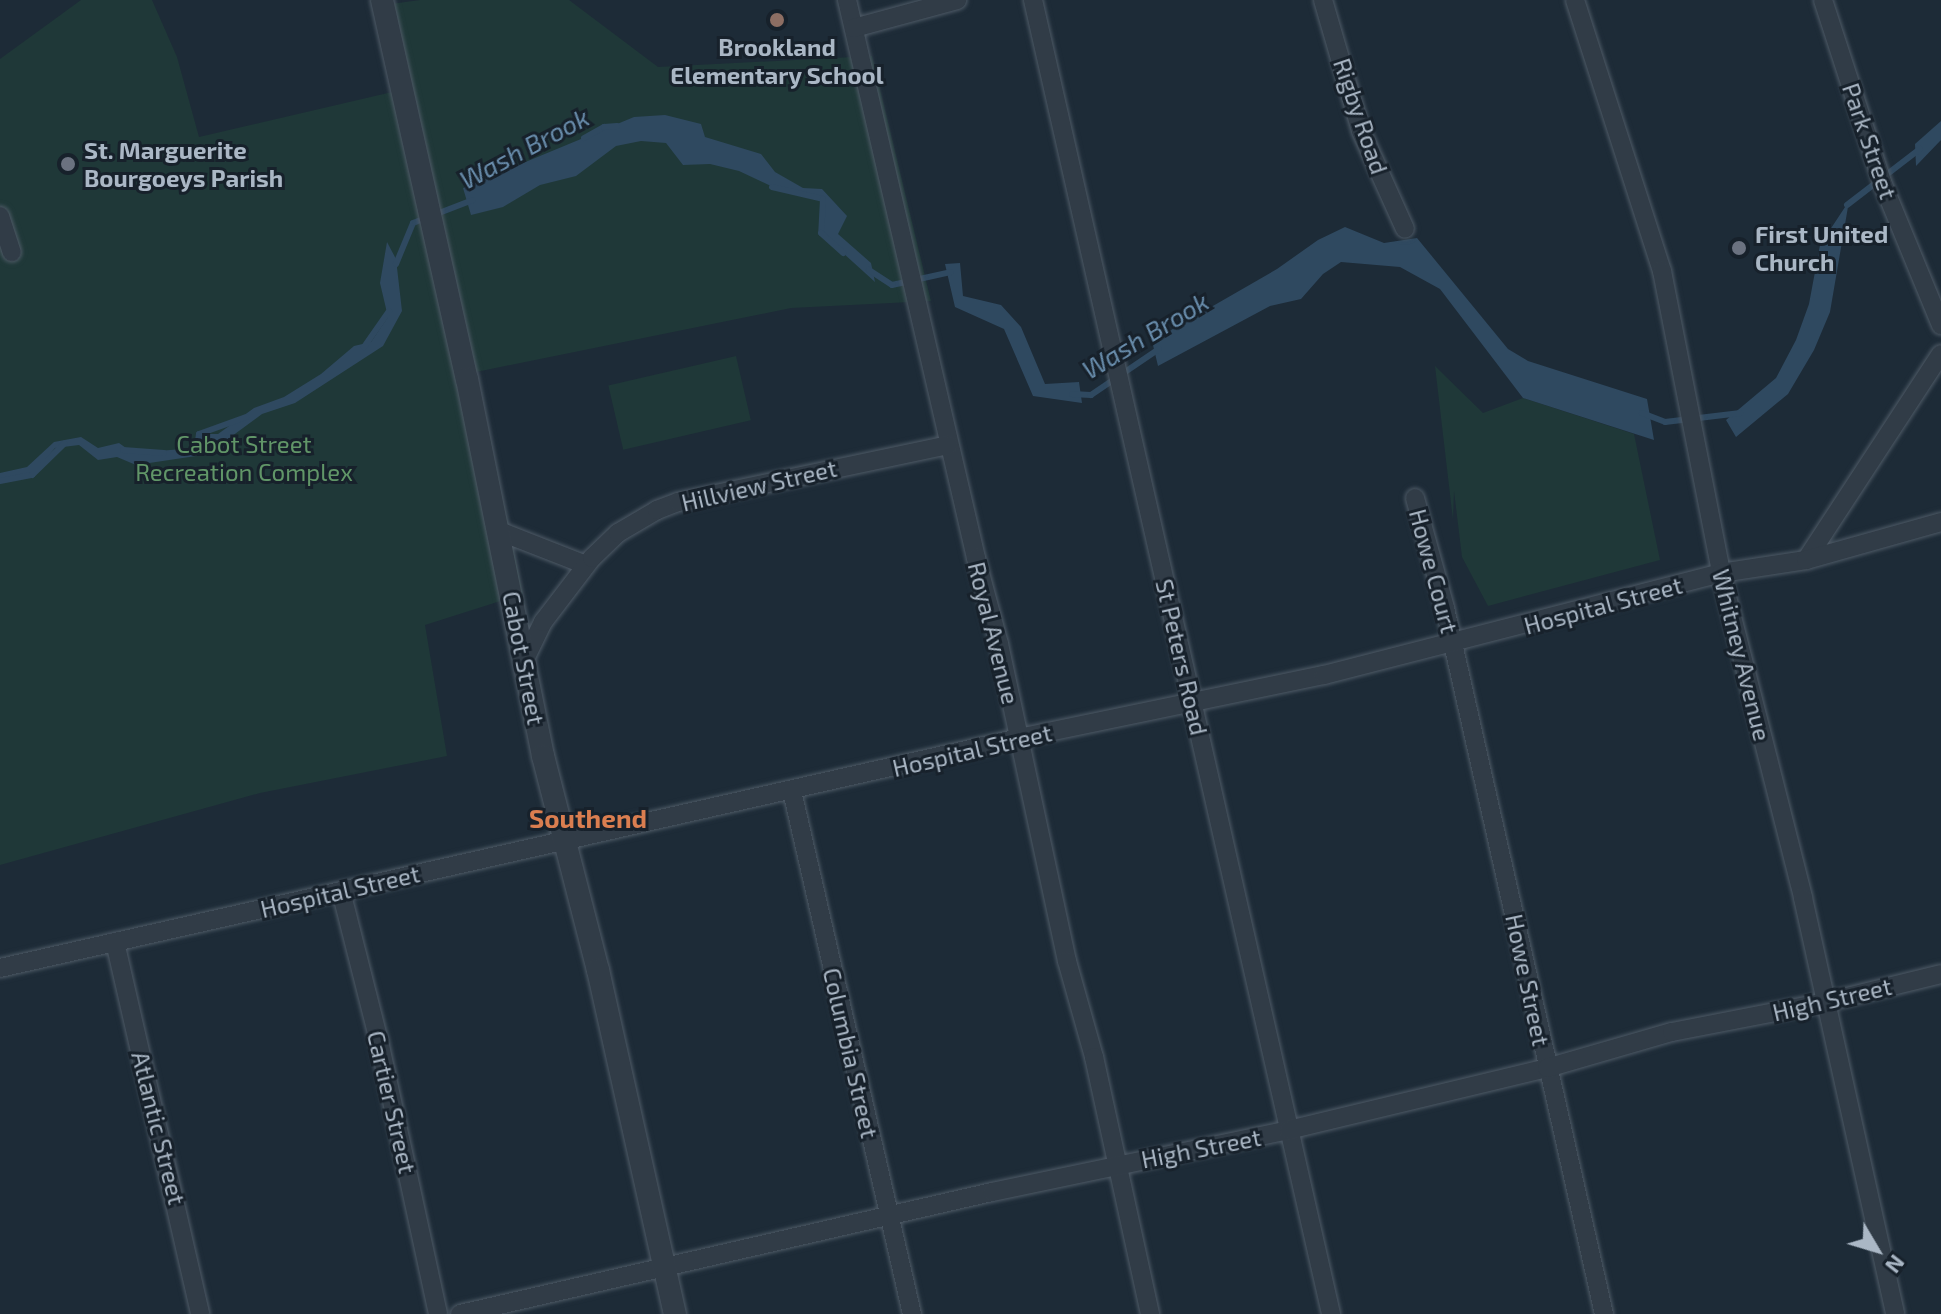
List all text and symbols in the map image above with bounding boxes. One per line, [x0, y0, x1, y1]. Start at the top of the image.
marker: Brookland Elementary School [768, 11, 786, 29]
place label: Brookland Elementary School [670, 33, 884, 89]
street label: Rigby Road [1328, 54, 1394, 178]
street label: Park Street [1837, 79, 1903, 203]
water label: Wash Brook [454, 101, 594, 195]
place label: St. Marguerite Bourgoeys Parish [84, 136, 283, 192]
marker: St. Marguerite Bourgoeys Parish [59, 155, 77, 173]
place label: First United Church [1755, 220, 1888, 276]
marker: First United Church [1730, 239, 1748, 257]
water label: Wash Brook [1076, 285, 1214, 385]
park label: Cabot Street Recreation Complex [135, 430, 353, 486]
street label: Hillview Street [678, 453, 840, 517]
street label: Howe Court [1404, 506, 1464, 636]
street label: Royal Avenue [962, 558, 1026, 708]
street label: Whitney Avenue [1707, 566, 1777, 744]
street label: Hospital Street [1520, 570, 1686, 640]
street label: St Peters Road [1150, 576, 1214, 738]
street label: Cabot Street [497, 589, 551, 727]
street label: Hospital Street [889, 718, 1055, 782]
district label: Southend [529, 802, 647, 834]
street label: Hospital Street [257, 859, 423, 923]
street label: Howe Street [1500, 911, 1556, 1049]
street label: Columbia Street [817, 965, 885, 1141]
street label: High Street [1770, 971, 1894, 1027]
street label: Cartier Street [362, 1028, 422, 1176]
street label: Atlantic Street [126, 1048, 192, 1208]
street label: High Street [1139, 1122, 1263, 1174]
north arrow [1837, 1210, 1917, 1290]
text: N [1881, 1251, 1911, 1279]

